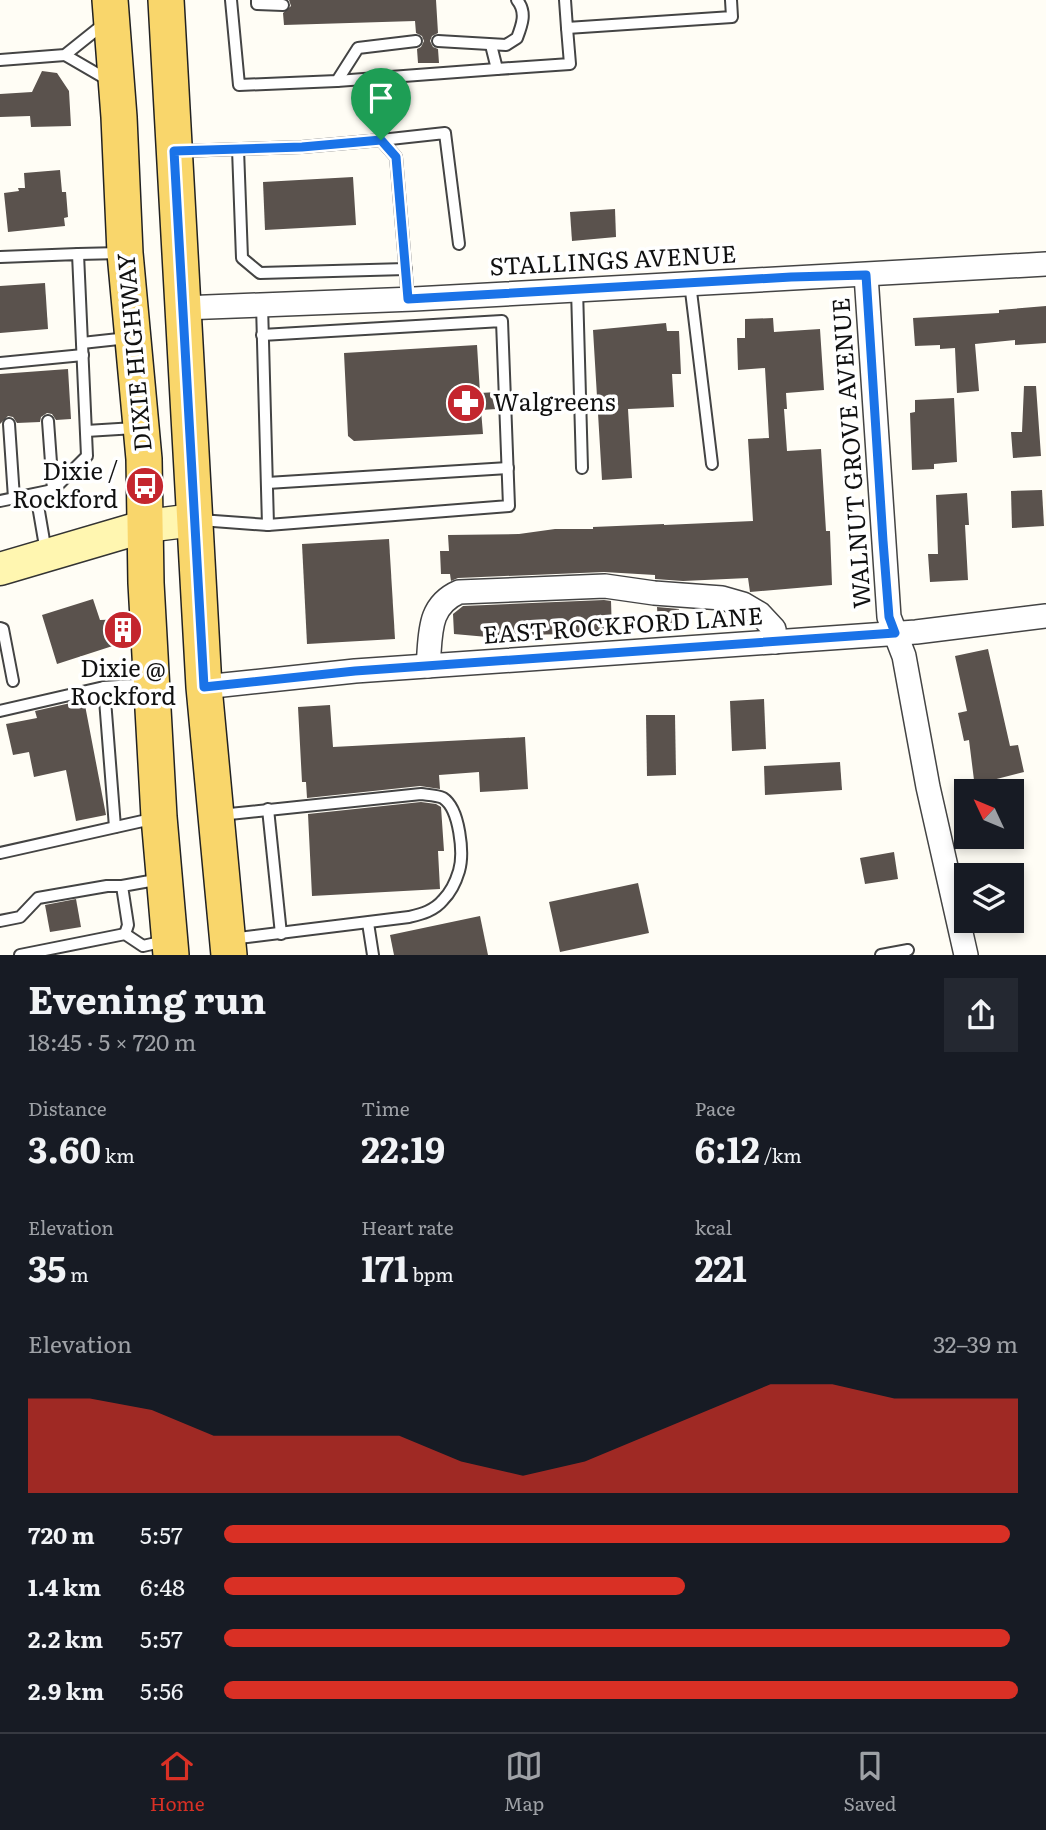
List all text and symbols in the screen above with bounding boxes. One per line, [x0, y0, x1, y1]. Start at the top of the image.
pin [351, 68, 411, 140]
icon: arrive [362, 79, 400, 117]
street label: STALLINGS AVENUE [489, 235, 737, 282]
street label: DIXIE HIGHWAY [106, 252, 159, 453]
street label: WALNUT GROVE AVENUE [821, 297, 878, 610]
pharmacy icon: Walgreens [445, 382, 487, 424]
place label: Walgreens [493, 383, 616, 418]
place label: Dixie / Rockford [12, 452, 118, 515]
bus stop icon: Dixie / Rockford [124, 465, 166, 507]
street label: EAST ROCKFORD LANE [482, 596, 764, 651]
building icon: Dixie @ Rockford [102, 609, 144, 651]
place label: Dixie @ Rockford [70, 649, 176, 712]
north arrow [954, 779, 1024, 849]
map controls [954, 779, 1024, 933]
button: layers [954, 863, 1024, 933]
text: Evening run [28, 969, 266, 1026]
button: share [944, 978, 1018, 1052]
text: 18:45 · 5 × 720 m [28, 1024, 196, 1058]
text: Distance [28, 1094, 107, 1122]
text: Time [361, 1094, 410, 1122]
text: Pace [695, 1094, 735, 1122]
text: 3.60 [28, 1122, 101, 1174]
text: 22:19 [361, 1122, 445, 1174]
text: 6:12 [695, 1122, 760, 1174]
text: km [101, 1141, 135, 1169]
text: /km [760, 1141, 802, 1169]
text: Elevation [28, 1213, 114, 1241]
text: Heart rate [361, 1213, 454, 1241]
text: kcal [695, 1213, 732, 1241]
text: 35 [28, 1241, 66, 1293]
text: 171 [361, 1241, 409, 1293]
text: 221 [695, 1241, 747, 1293]
text: m [66, 1260, 89, 1288]
text: bpm [409, 1260, 454, 1288]
text: Elevation [28, 1326, 132, 1360]
text: 32–39 m [933, 1326, 1018, 1360]
text: 720 m [28, 1517, 95, 1551]
text: 5:57 [140, 1517, 183, 1551]
text: 1.4 km [28, 1569, 101, 1603]
text: 6:48 [140, 1569, 185, 1603]
text: 2.2 km [28, 1621, 103, 1655]
text: 5:57 [140, 1621, 183, 1655]
text: 2.9 km [28, 1673, 104, 1707]
text: 5:56 [140, 1673, 183, 1707]
tab: Home [150, 1747, 205, 1817]
tab: Map [504, 1747, 544, 1817]
tab: Saved [843, 1747, 896, 1817]

